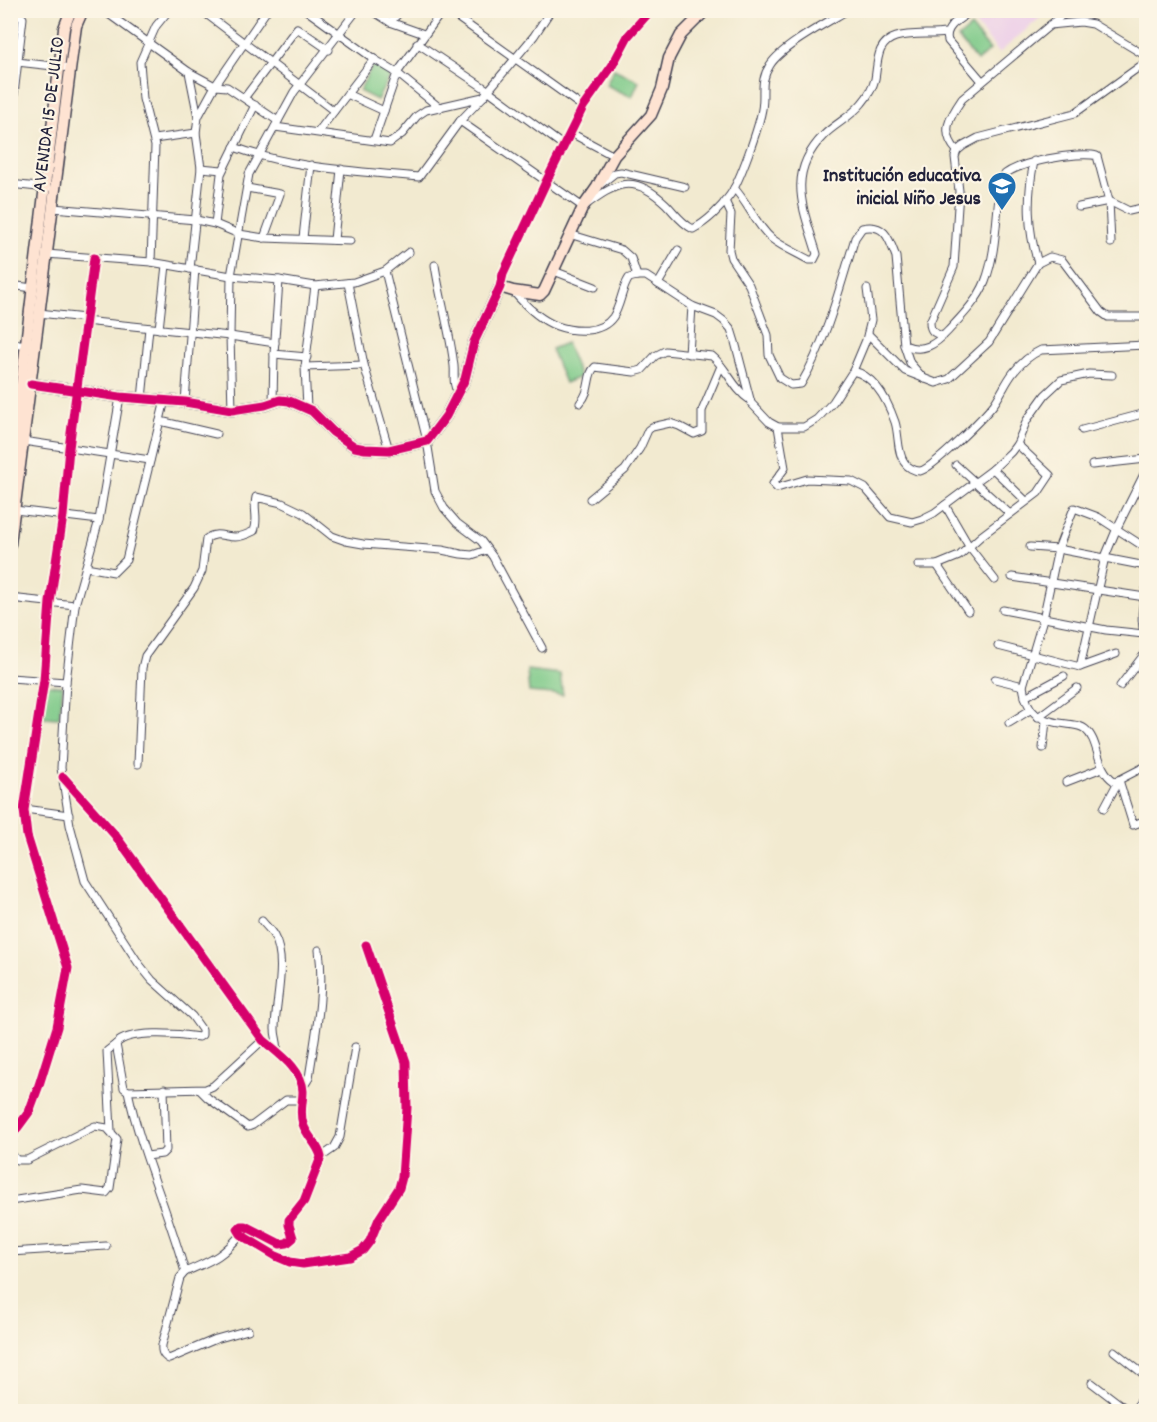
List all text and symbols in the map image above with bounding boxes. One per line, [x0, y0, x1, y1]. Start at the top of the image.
street label: AVENIDA 15 DE JULIO [27, 35, 73, 194]
place label: Institución educativa inicial Niño Jesus [823, 163, 982, 214]
school or university icon: Institución educativa inicial Niño Jesus [986, 170, 1018, 212]

